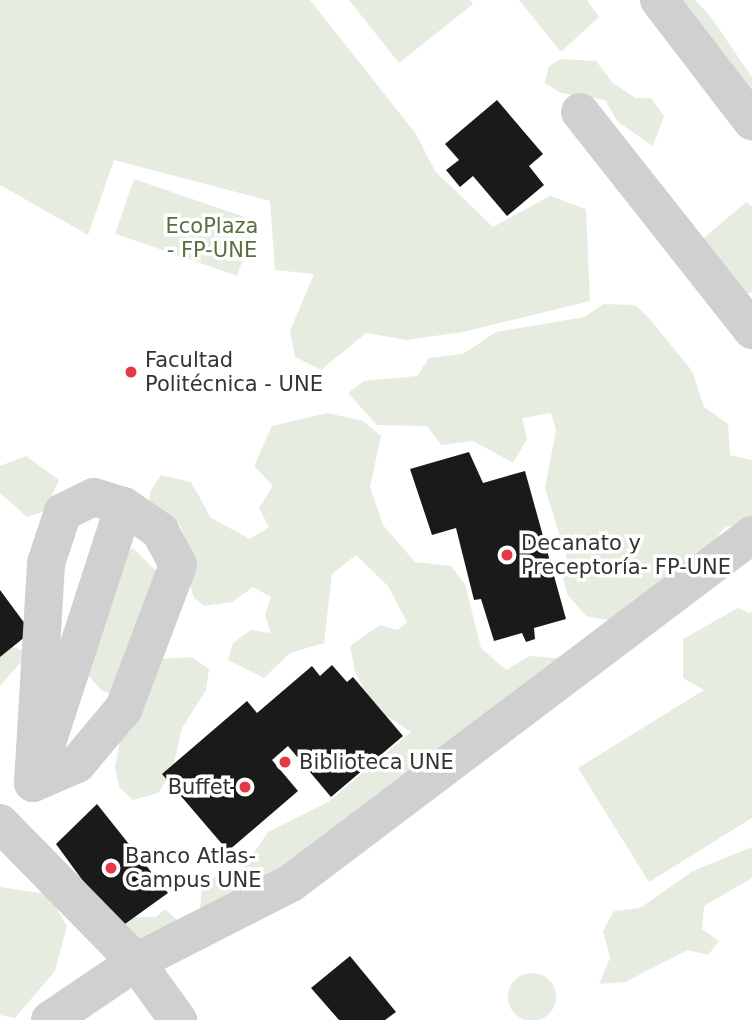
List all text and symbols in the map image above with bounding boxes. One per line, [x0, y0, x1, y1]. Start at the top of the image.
park label: EcoPlaza - FP-UNE [166, 213, 258, 263]
place label: Facultad Politécnica - UNE [145, 347, 323, 397]
marker: Facultad Politécnica - UNE [123, 364, 139, 380]
place label: Decanato y Preceptoría- FP-UNE [521, 530, 731, 580]
marker: Decanato y Preceptoría- FP-UNE [499, 547, 515, 563]
place label: Biblioteca UNE [299, 749, 454, 775]
marker: Biblioteca UNE [277, 754, 293, 770]
place label: Buffet [168, 774, 231, 800]
marker: Buffet [237, 779, 253, 795]
place label: Banco Atlas- Campus UNE [125, 843, 262, 893]
marker: Banco Atlas- Campus UNE [103, 860, 119, 876]

